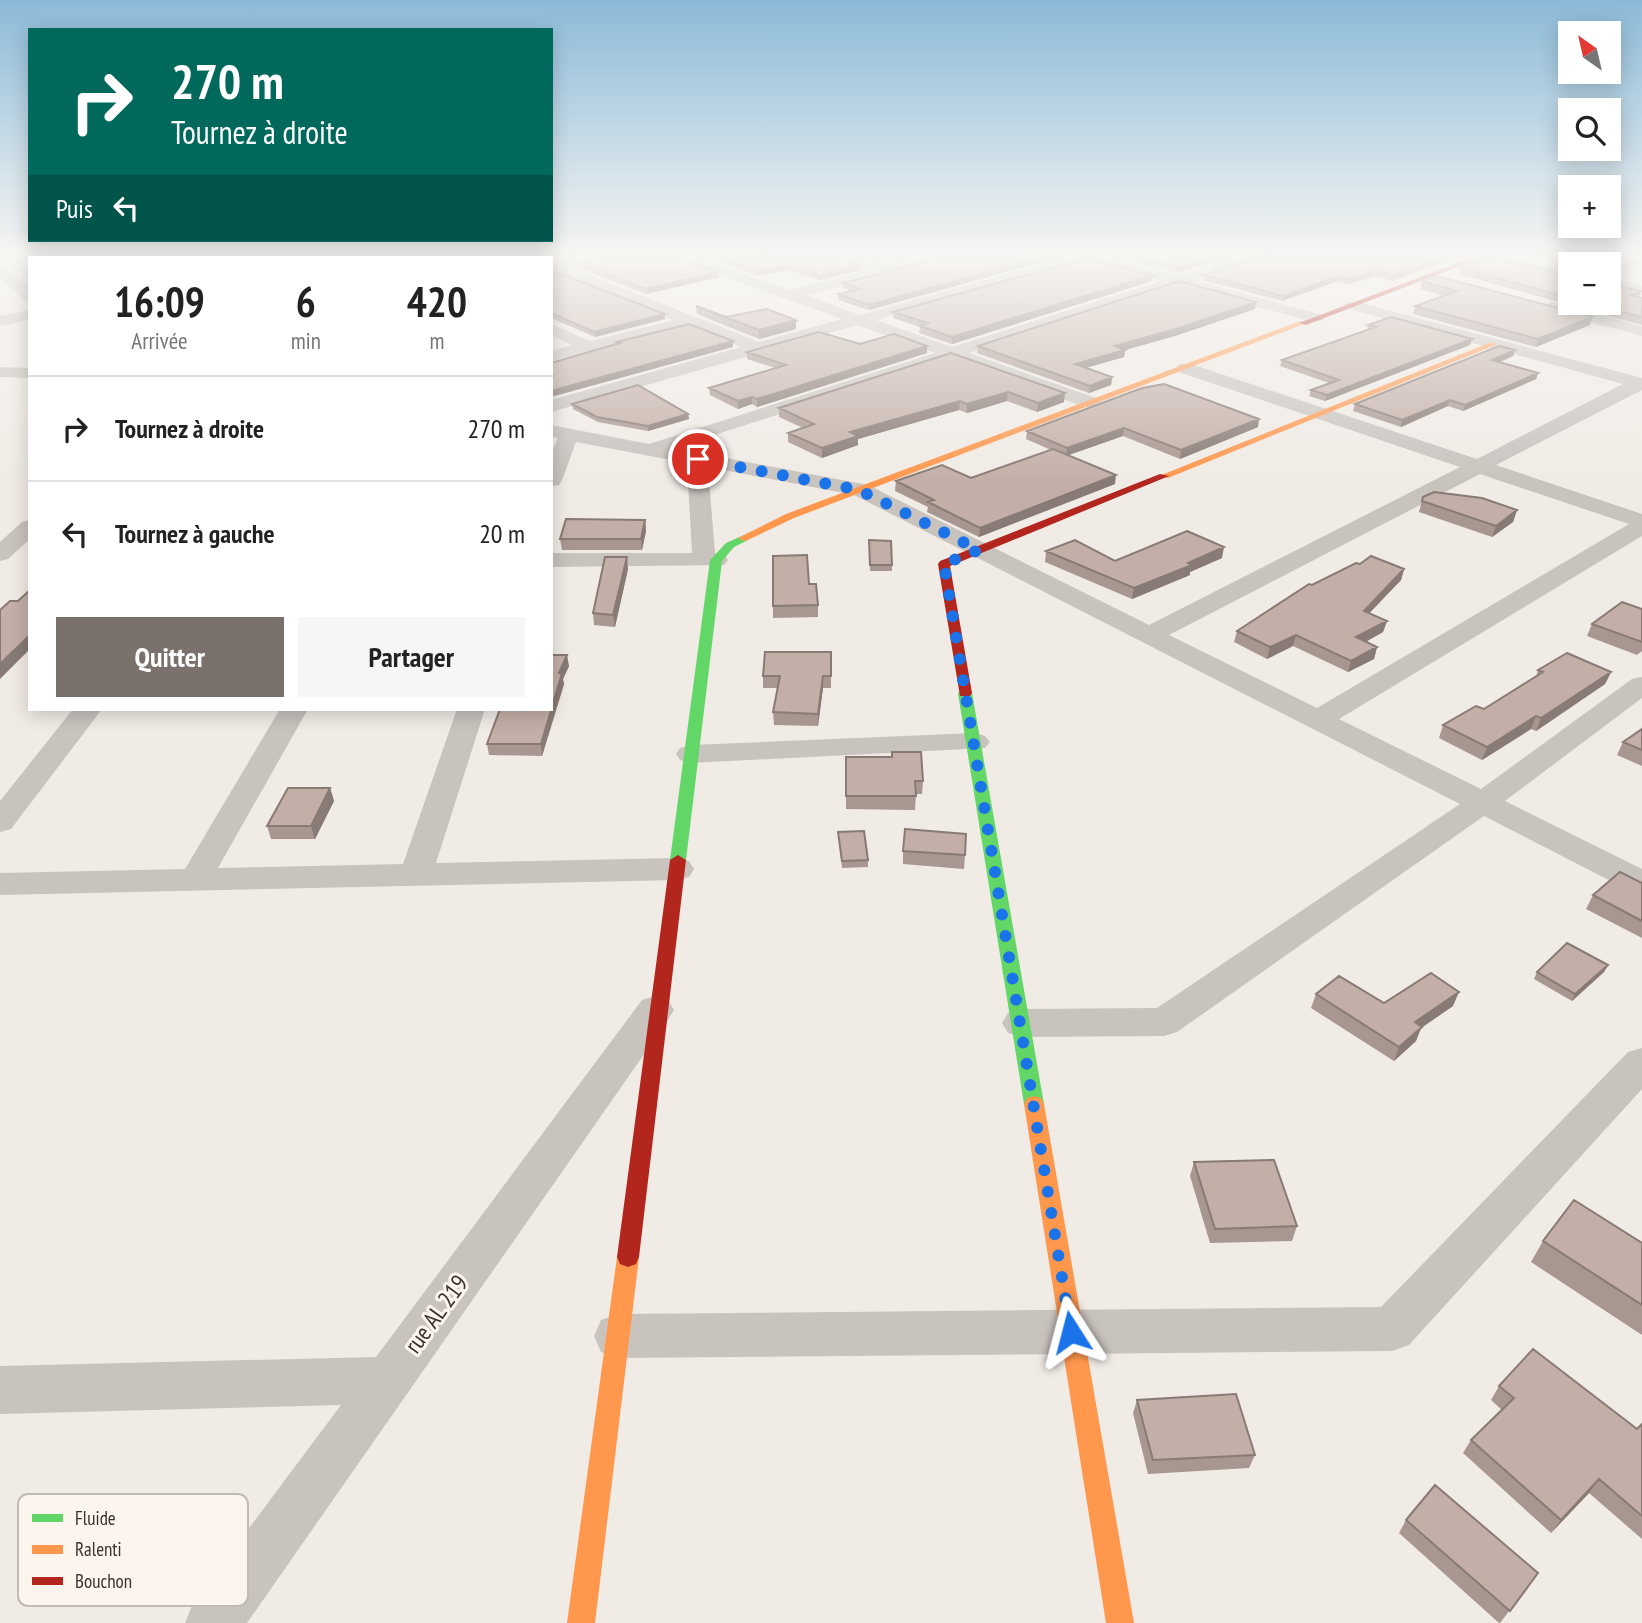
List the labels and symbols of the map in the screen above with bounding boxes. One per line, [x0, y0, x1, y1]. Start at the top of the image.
north arrow [1558, 21, 1620, 84]
pin [668, 429, 728, 489]
street label: rue AL 219 [397, 1269, 475, 1359]
position arrow [1034, 1295, 1108, 1369]
legend [18, 1494, 248, 1606]
text: Fluide [75, 1506, 116, 1530]
text: Ralenti [75, 1537, 122, 1561]
text: Bouchon [75, 1569, 132, 1593]

